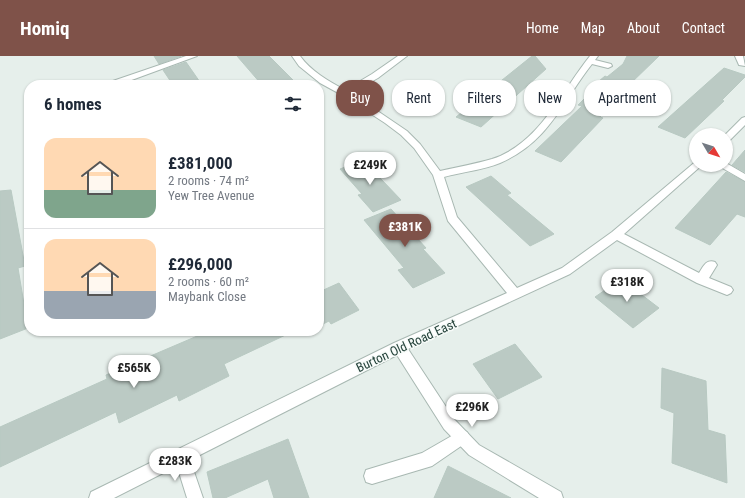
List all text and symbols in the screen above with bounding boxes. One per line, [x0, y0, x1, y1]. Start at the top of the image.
text: Homiq [20, 17, 69, 40]
text: Home [526, 20, 559, 36]
text: Map [581, 20, 605, 36]
text: About [627, 20, 660, 36]
text: Contact [682, 20, 725, 36]
chip: Buy [336, 80, 384, 116]
chip: Rent [392, 80, 445, 116]
chip: Filters [453, 80, 516, 116]
chip: New [524, 80, 576, 116]
chip: Apartment [584, 80, 671, 116]
icon: filters [282, 93, 304, 115]
text: 6 homes [44, 94, 102, 114]
north arrow [689, 128, 733, 172]
map controls [689, 128, 733, 172]
pin: £249K [342, 152, 398, 186]
text: £381,000 [168, 153, 233, 173]
icon: home [76, 154, 124, 202]
text: £249K [353, 157, 387, 172]
text: 2 rooms · 74 m² [168, 173, 249, 188]
text: Yew Tree Avenue [168, 188, 254, 203]
pin: £381K [377, 214, 433, 248]
text: £381K [388, 219, 422, 234]
text: £296,000 [168, 254, 233, 274]
icon: home [76, 255, 124, 303]
pin: £318K [599, 269, 655, 303]
text: 2 rooms · 60 m² [168, 274, 249, 289]
text: £318K [610, 274, 644, 289]
text: Maybank Close [168, 289, 246, 304]
street label: Burton Old Road East [354, 316, 459, 375]
pin: £565K [106, 355, 162, 389]
text: £565K [117, 360, 151, 375]
pin: £296K [444, 394, 500, 428]
text: £296K [455, 399, 489, 414]
pin: £283K [147, 448, 203, 482]
text: £283K [158, 453, 192, 468]

